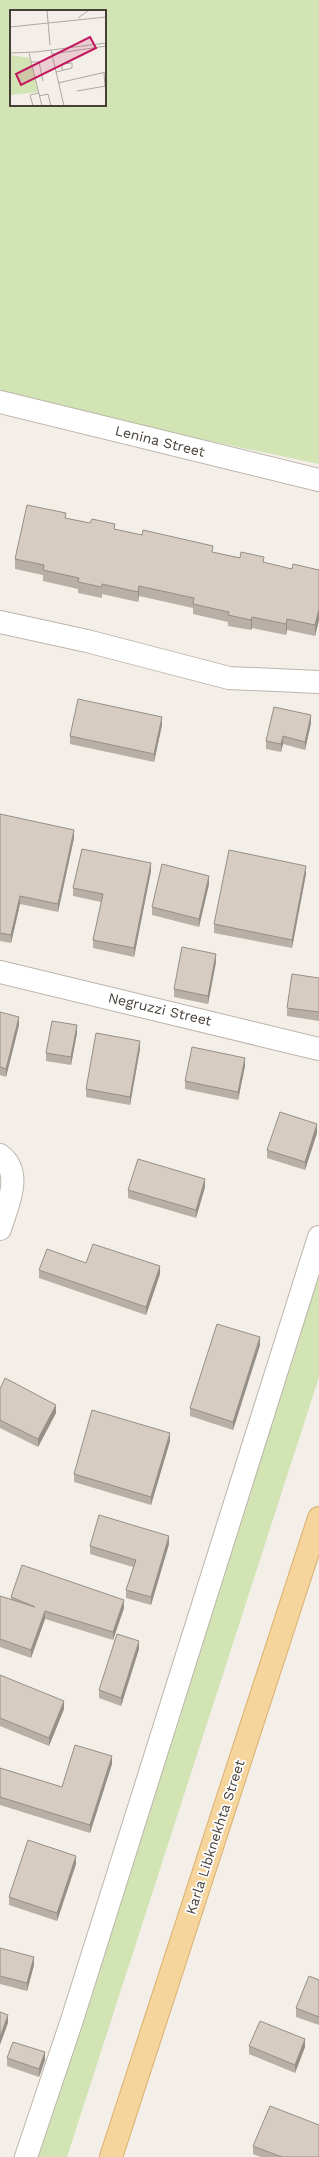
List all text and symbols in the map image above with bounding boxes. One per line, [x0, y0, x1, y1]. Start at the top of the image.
inset map [10, 10, 106, 106]
street label: Lenina Street [114, 422, 207, 460]
street label: Negruzzi Street [107, 989, 213, 1029]
street label: Karla Libknekhta Street [182, 1757, 248, 1916]

